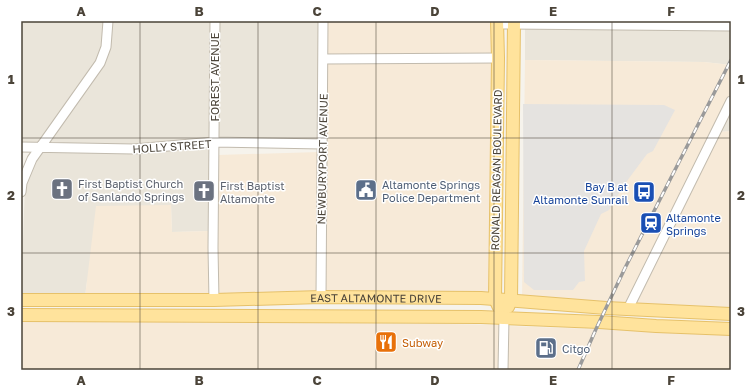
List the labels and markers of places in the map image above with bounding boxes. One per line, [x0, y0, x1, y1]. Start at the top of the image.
church icon: First Baptist Church of Sanlando Springs [49, 176, 75, 202]
place label: First Baptist Church of Sanlando Springs [78, 177, 184, 203]
public building icon: Altamonte Springs Police Department [353, 177, 379, 203]
church icon: First Baptist Altamonte [191, 178, 217, 204]
place label: Altamonte Springs Police Department [382, 178, 480, 204]
place label: First Baptist Altamonte [220, 179, 285, 205]
bus stop icon: Bay B at Altamonte Sunrail [631, 179, 657, 205]
place label: Bay B at Altamonte Sunrail [533, 180, 628, 206]
station icon: Altamonte Springs [638, 210, 664, 236]
place label: Altamonte Springs [666, 211, 721, 237]
restaurant icon: Subway [373, 329, 399, 355]
fuel station icon: Citgo [533, 335, 559, 361]
place label: Subway [402, 336, 443, 349]
place label: Citgo [562, 342, 591, 355]

